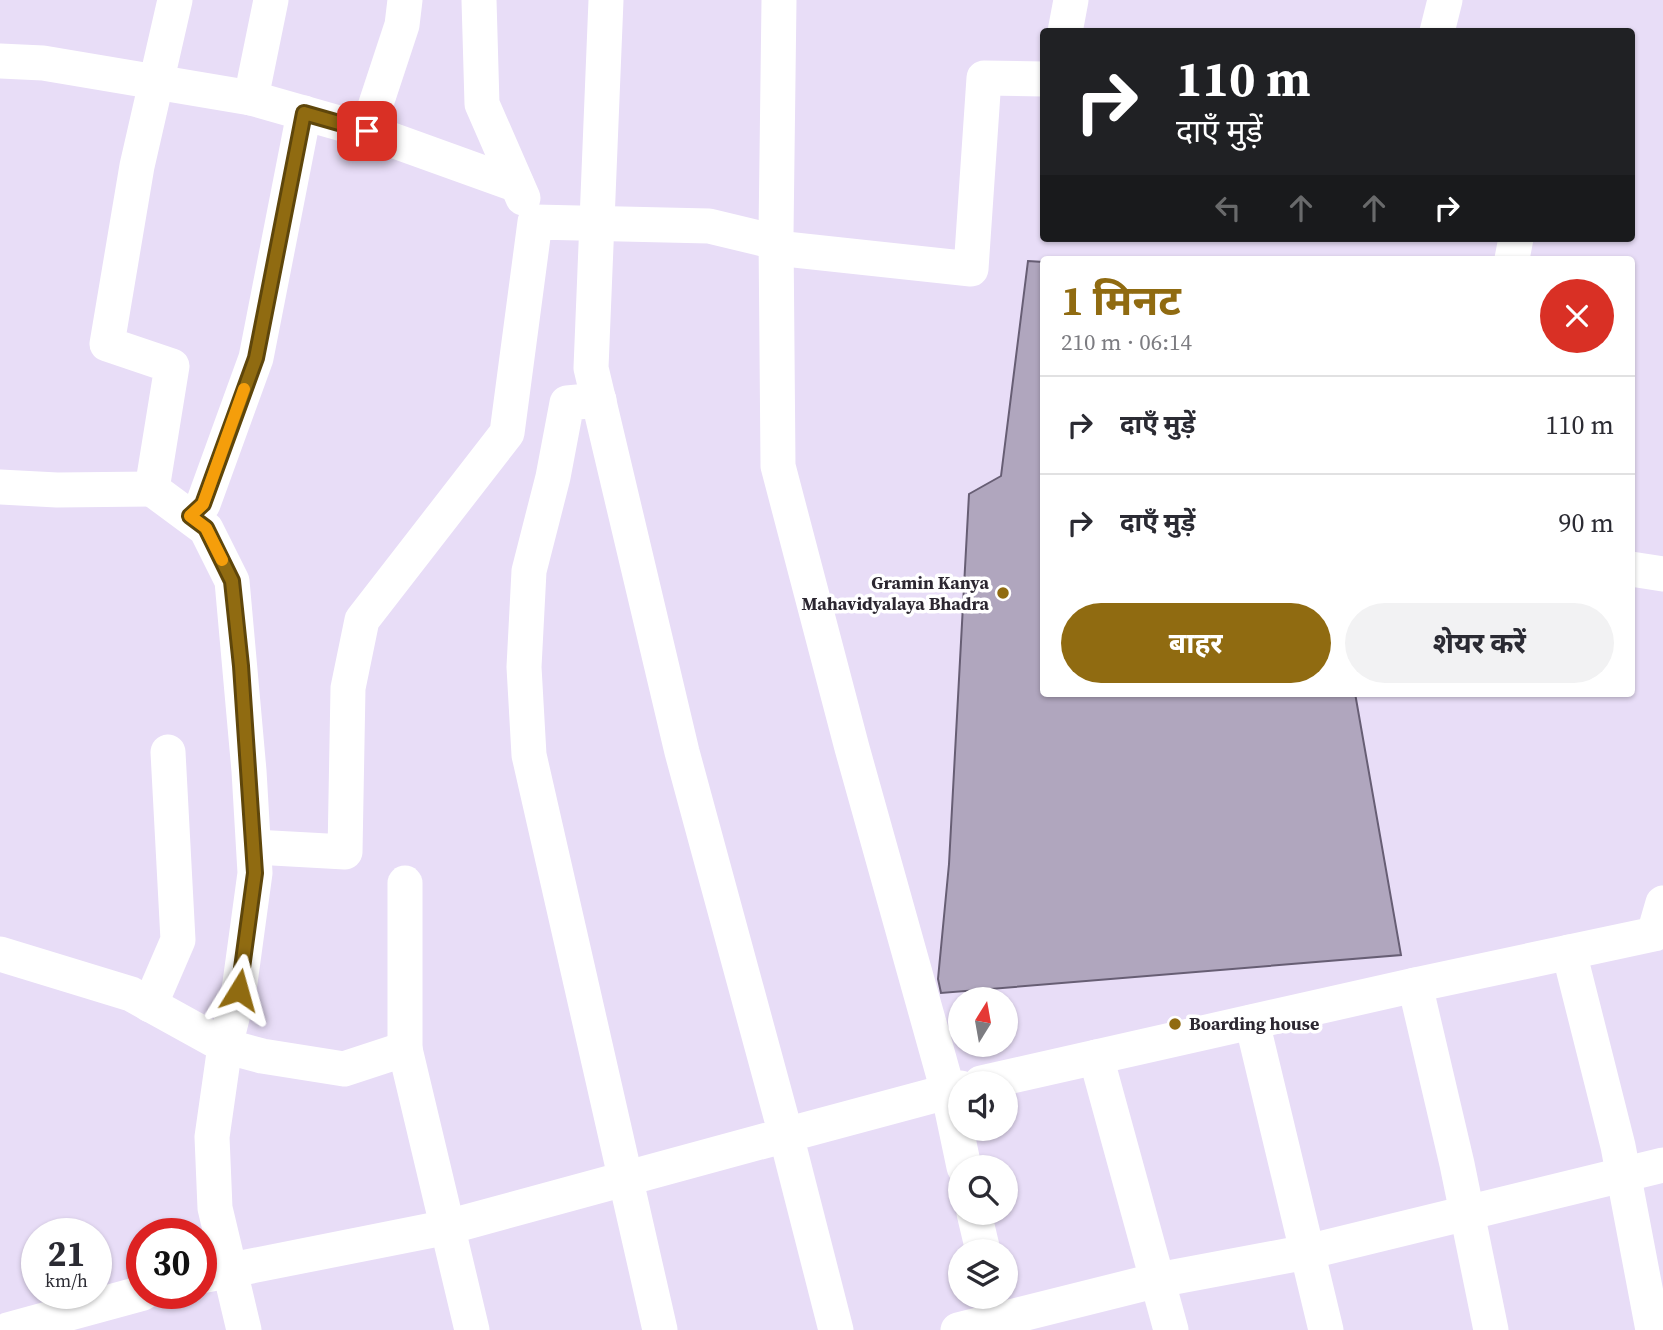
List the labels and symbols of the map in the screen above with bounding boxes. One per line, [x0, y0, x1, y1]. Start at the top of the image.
pin [337, 101, 397, 161]
place label: Gramin Kanya Mahavidyalaya Bhadra [801, 570, 989, 616]
marker: Gramin Kanya Mahavidyalaya Bhadra [995, 585, 1011, 601]
position arrow [202, 953, 276, 1027]
north arrow [948, 987, 1018, 1057]
place label: Boarding house [1189, 1011, 1319, 1036]
marker: Boarding house [1167, 1016, 1183, 1032]
speed limit sign: 30 [126, 1218, 217, 1309]

